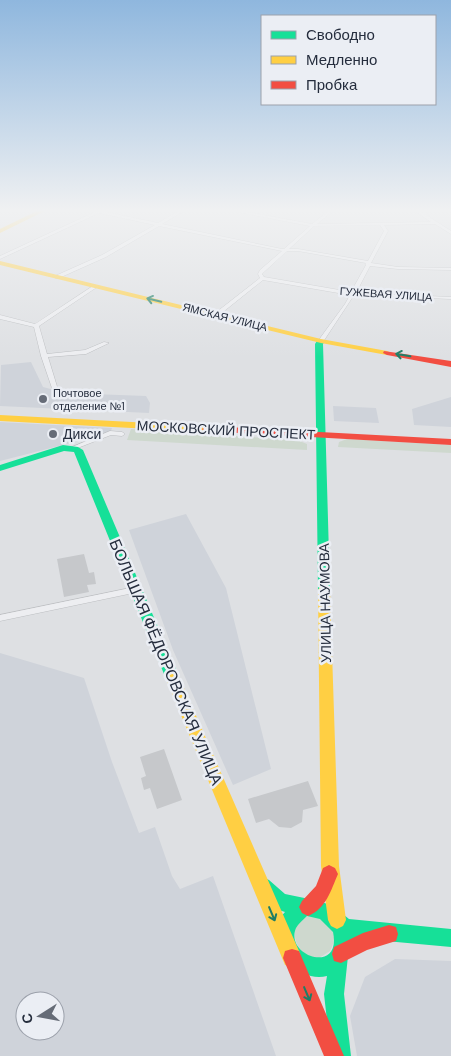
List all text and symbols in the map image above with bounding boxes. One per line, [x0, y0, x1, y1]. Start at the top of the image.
legend [261, 15, 436, 105]
text: Свободно [306, 25, 375, 45]
text: Медленно [306, 50, 377, 70]
text: Пробка [306, 75, 358, 95]
street label: ГУЖЕВАЯ УЛИЦА [339, 284, 433, 304]
one-way arrow [147, 295, 163, 304]
street label: ЯМСКАЯ УЛИЦА [181, 300, 269, 334]
one-way arrow [395, 350, 411, 360]
place label: Почтовое отделение №1 [53, 386, 125, 413]
marker: Почтовое отделение №1 [37, 393, 49, 405]
street label: МОСКОВСКИЙ ПРОСПЕКТ [136, 416, 316, 444]
place label: Дикси [63, 425, 101, 443]
marker: Дикси [47, 428, 59, 440]
street label: БОЛЬШАЯ ФЁДОРОВСКАЯ УЛИЦА [105, 536, 228, 788]
street label: УЛИЦА НАУМОВА [315, 542, 335, 663]
one-way arrow [268, 906, 278, 921]
one-way arrow [303, 986, 313, 1001]
north arrow [15, 991, 65, 1041]
text: С [17, 1012, 37, 1025]

